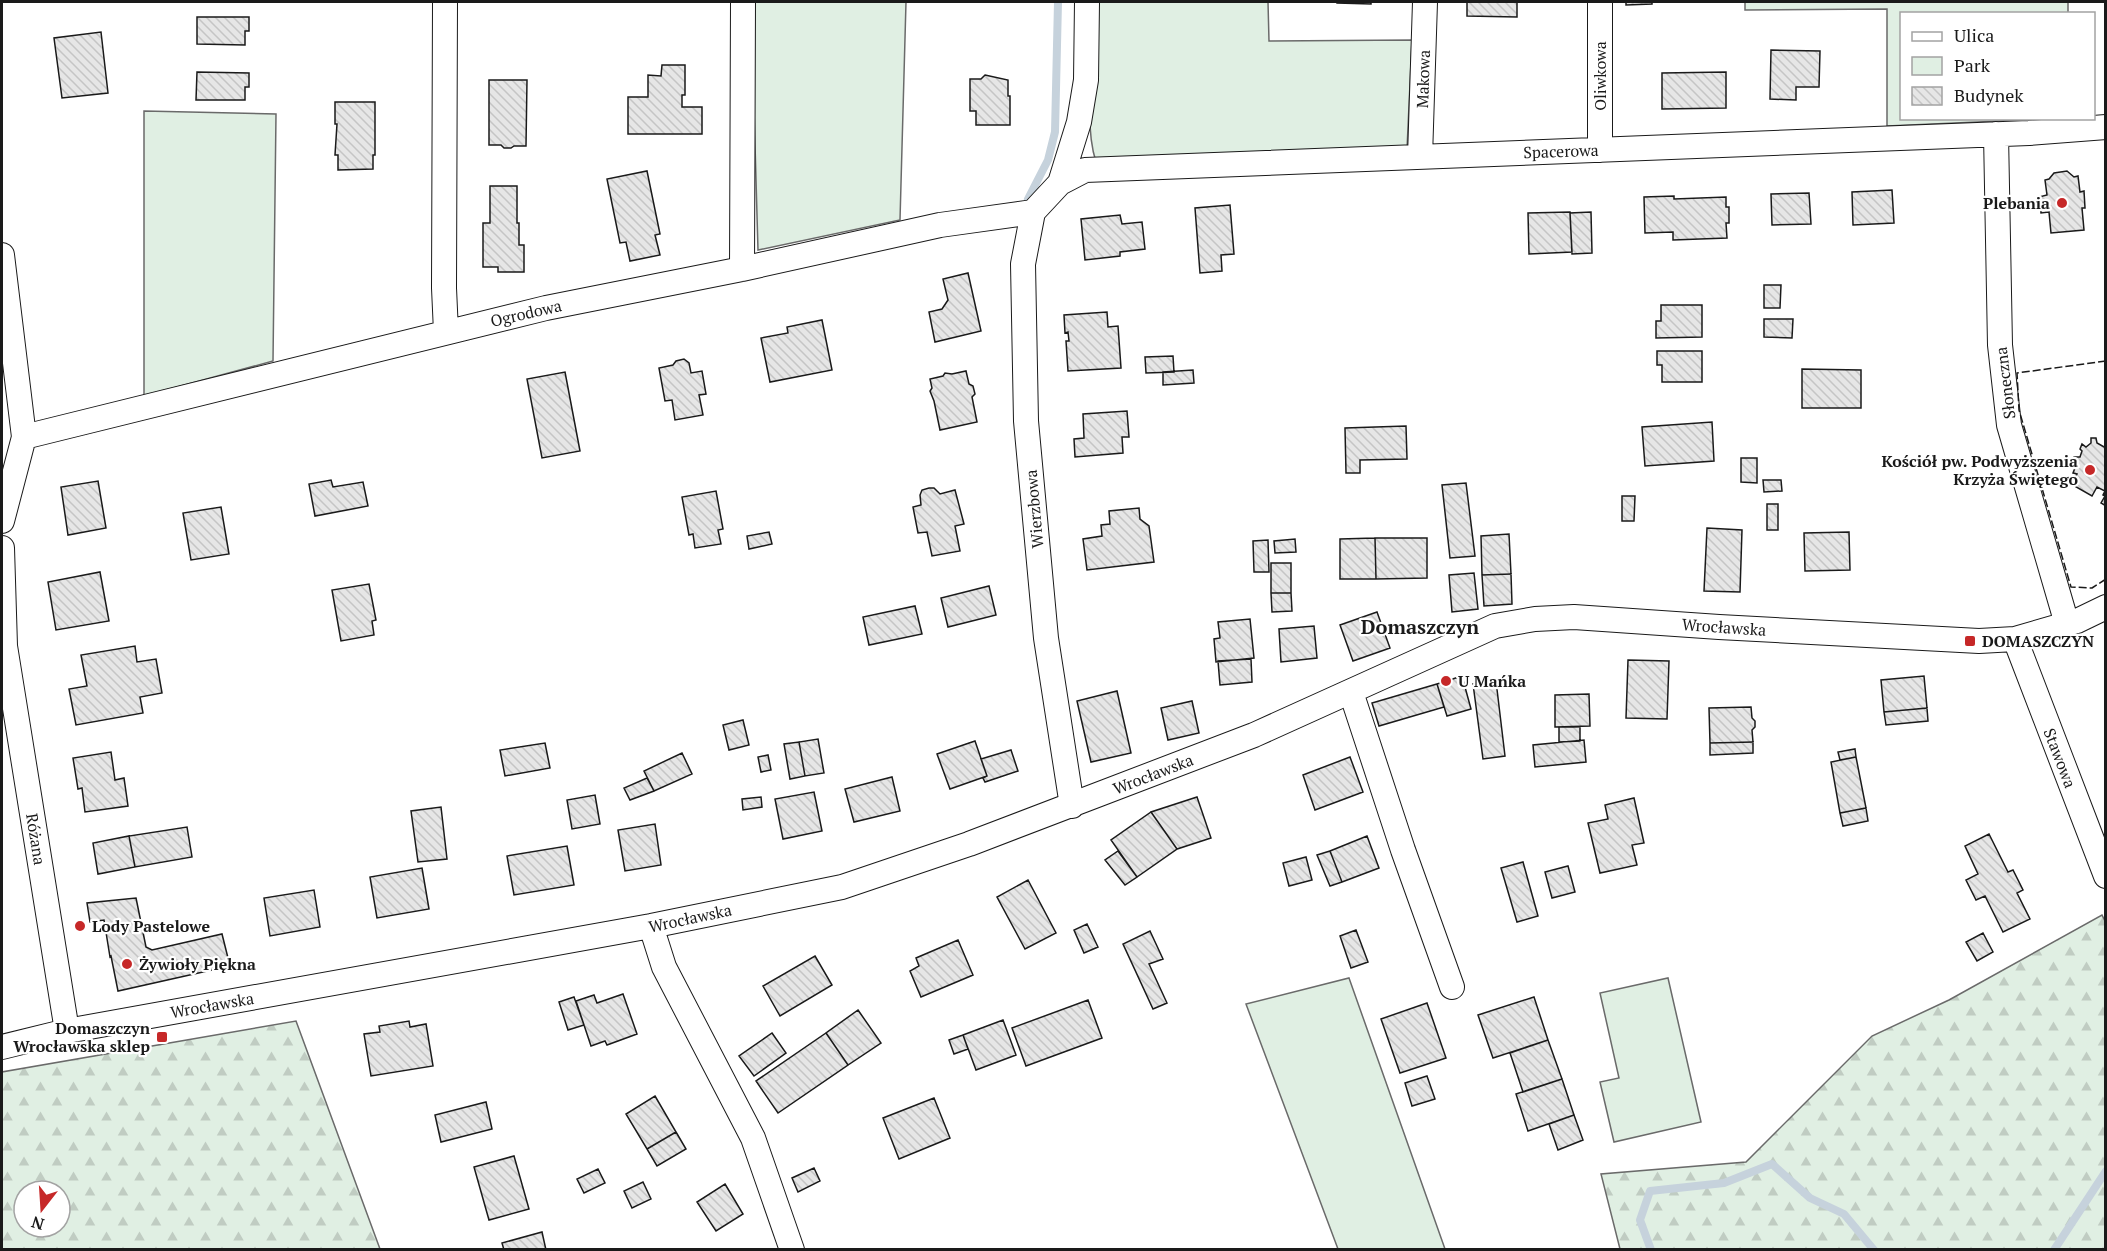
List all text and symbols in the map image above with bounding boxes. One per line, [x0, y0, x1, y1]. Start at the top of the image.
legend [1900, 12, 2095, 120]
text: Ulica [1954, 23, 1994, 47]
street label: Oliwkowa [1589, 41, 1611, 111]
street label: Makowa [1411, 49, 1435, 109]
text: Park [1954, 53, 1991, 77]
text: Budynek [1954, 83, 2024, 107]
street label: Spacerowa [1523, 139, 1599, 163]
place label: Plebania [1983, 192, 2050, 214]
marker: Plebania [2055, 196, 2069, 210]
street label: Ogrodowa [488, 294, 564, 332]
street label: Słoneczna [1990, 346, 2020, 420]
place label: Kościół pw. Podwyższenia Krzyża Świętego [1882, 450, 2078, 490]
marker: Kościół pw. Podwyższenia Krzyża Świętego [2083, 463, 2097, 477]
street label: Wierzbowa [1020, 469, 1048, 549]
district label: Domaszczyn [1361, 613, 1479, 640]
street label: Wrocławska [1681, 613, 1767, 641]
place label: DOMASZCZYN [1982, 630, 2094, 652]
marker: DOMASZCZYN [1963, 634, 1977, 648]
place label: U Mańka [1458, 670, 1526, 692]
marker: U Mańka [1439, 674, 1453, 688]
street label: Stawowa [2039, 725, 2081, 791]
street label: Wrocławska [1110, 749, 1196, 799]
street label: Różana [21, 812, 51, 866]
street label: Wrocławska [646, 898, 734, 938]
place label: Lody Pastelowe [92, 915, 210, 937]
marker: Lody Pastelowe [73, 919, 87, 933]
place label: Żywioły Piękna [139, 953, 256, 975]
marker: Żywioły Piękna [120, 957, 134, 971]
street label: Wrocławska [168, 987, 256, 1023]
place label: Domaszczyn Wrocławska sklep [13, 1017, 151, 1057]
marker: Domaszczyn Wrocławska sklep [155, 1030, 169, 1044]
north arrow [12, 1179, 72, 1239]
text: N [29, 1211, 47, 1236]

